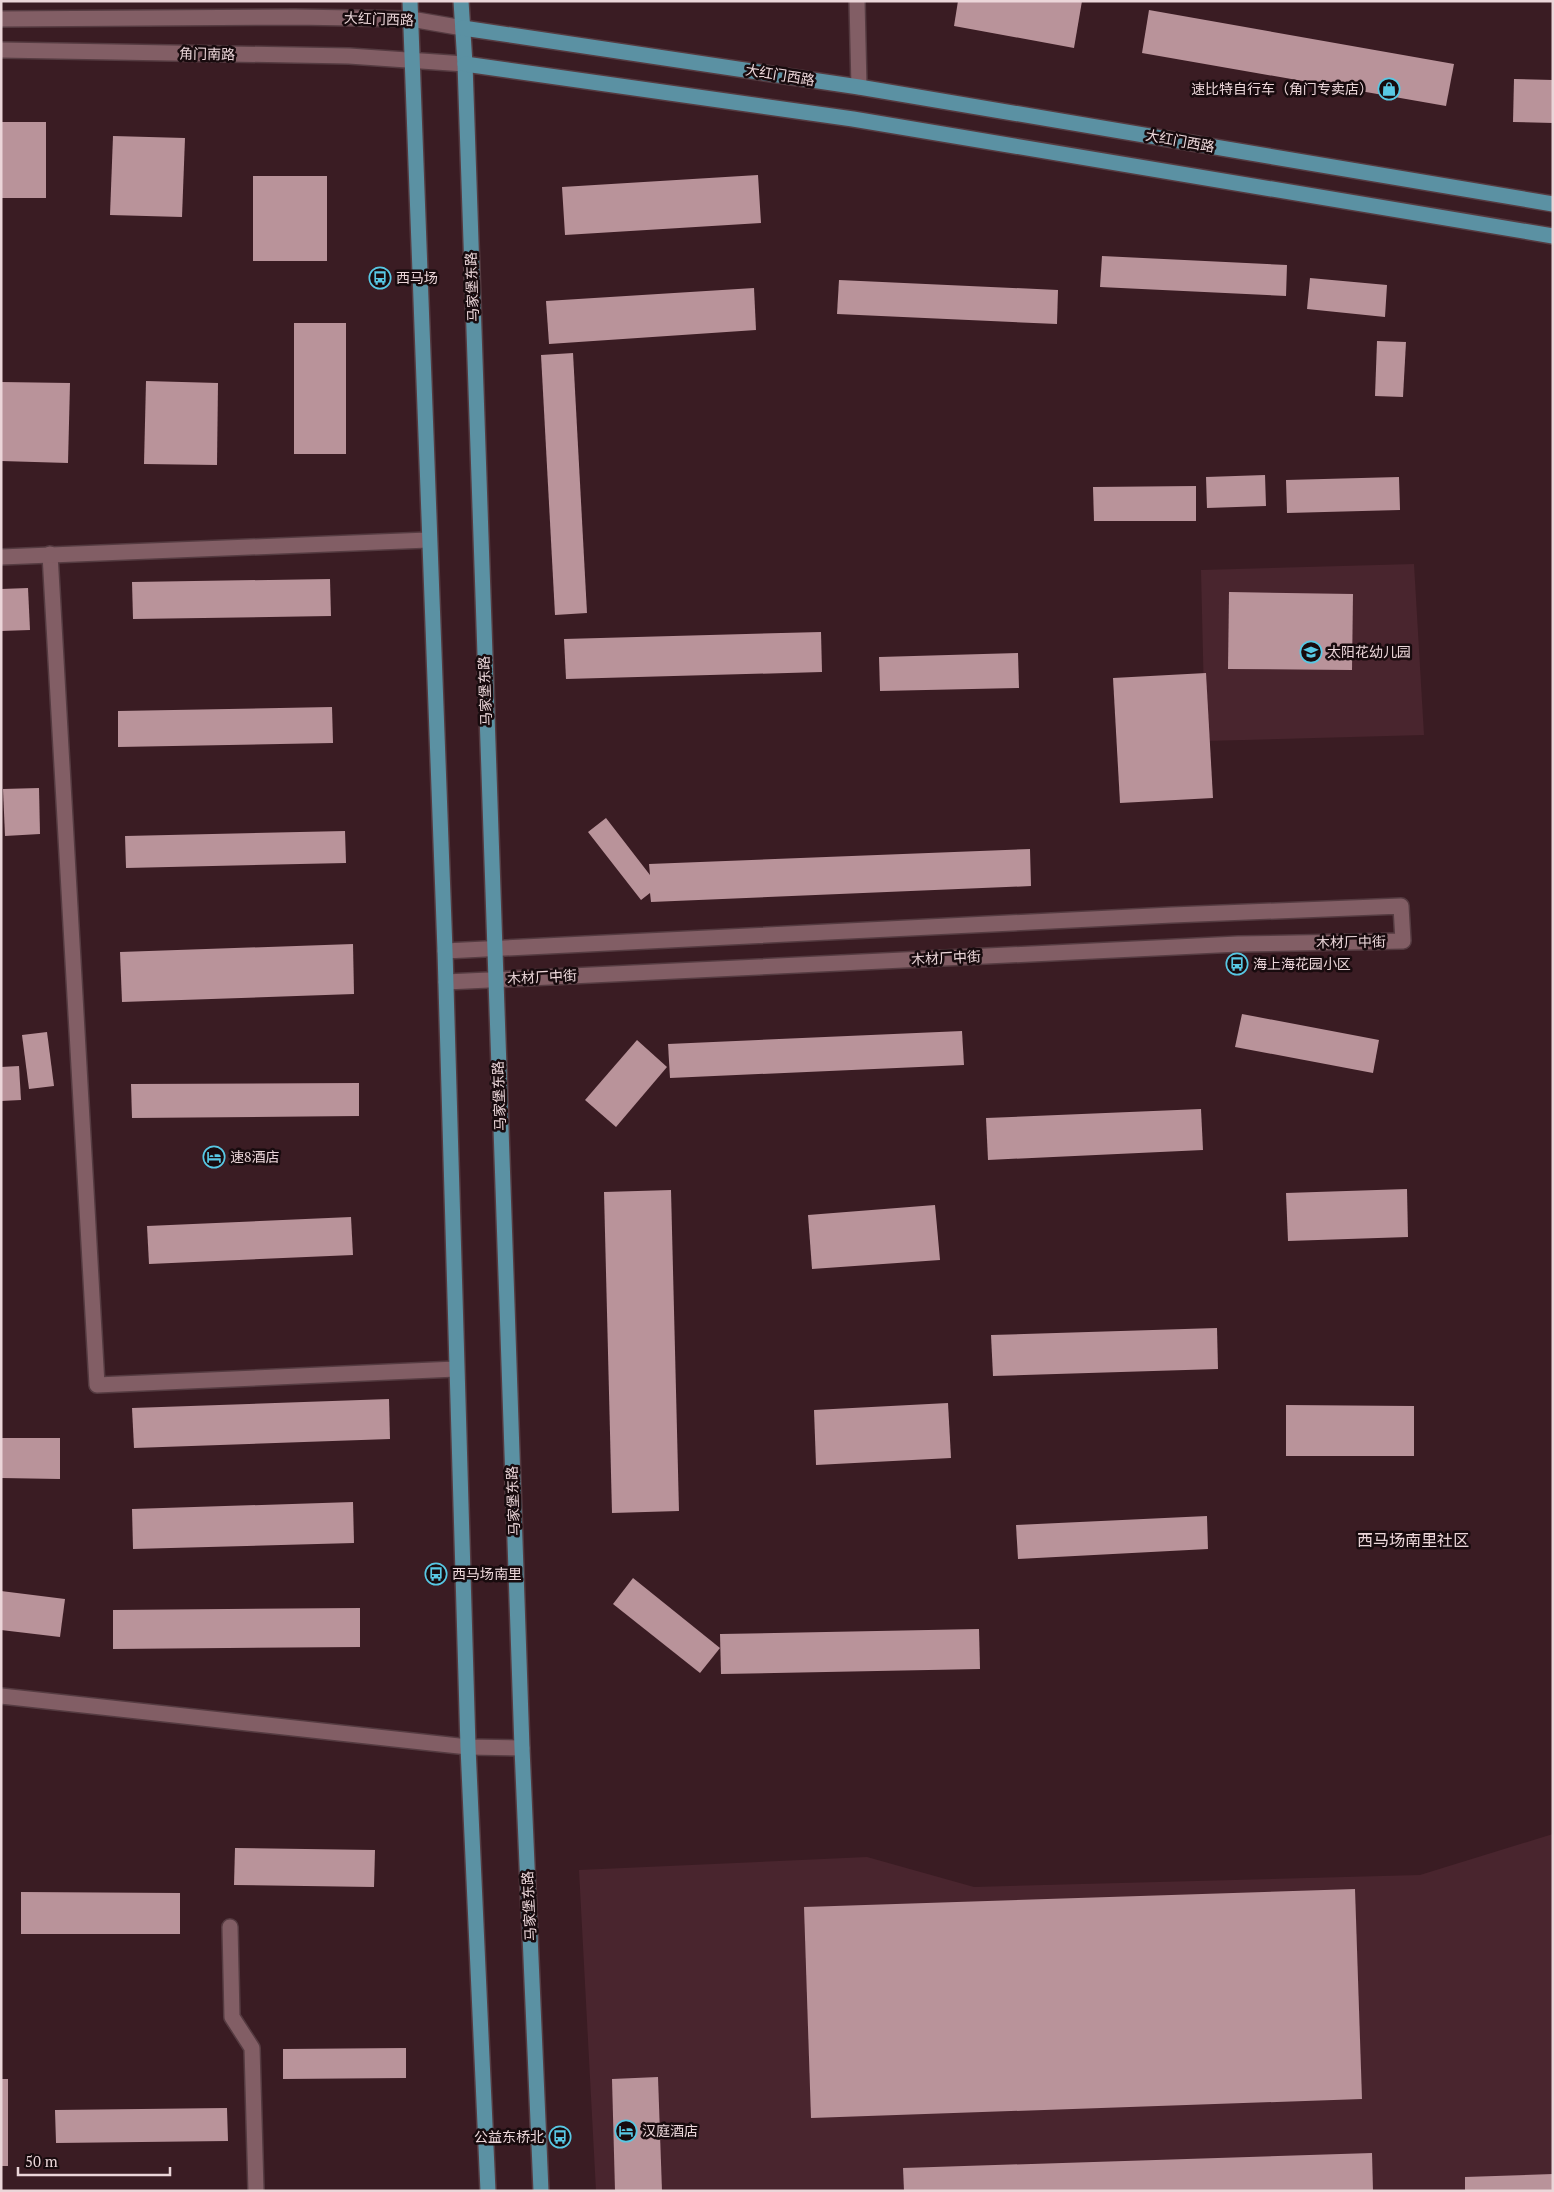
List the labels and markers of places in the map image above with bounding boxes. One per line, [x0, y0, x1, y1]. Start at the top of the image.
shop icon: 速比特自行车（角门专卖店） [1377, 77, 1401, 101]
place label: 速比特自行车（角门专卖店） [1191, 79, 1373, 98]
bus stop icon: 西马场 [368, 266, 392, 290]
place label: 西马场 [396, 268, 438, 287]
school or university icon: 太阳花幼儿园 [1299, 640, 1323, 664]
place label: 太阳花幼儿园 [1327, 642, 1411, 661]
bus stop icon: 海上海花园小区 [1225, 952, 1249, 976]
place label: 海上海花园小区 [1253, 954, 1351, 973]
hotel icon: 速8酒店 [202, 1145, 226, 1169]
place label: 速8酒店 [230, 1147, 279, 1166]
bus stop icon: 西马场南里 [424, 1562, 448, 1586]
place label: 西马场南里 [452, 1564, 522, 1583]
hotel icon: 汉庭酒店 [614, 2119, 638, 2143]
place label: 汉庭酒店 [642, 2121, 698, 2140]
bus stop icon: 公益东桥北 [548, 2125, 572, 2149]
place label: 公益东桥北 [474, 2127, 544, 2146]

